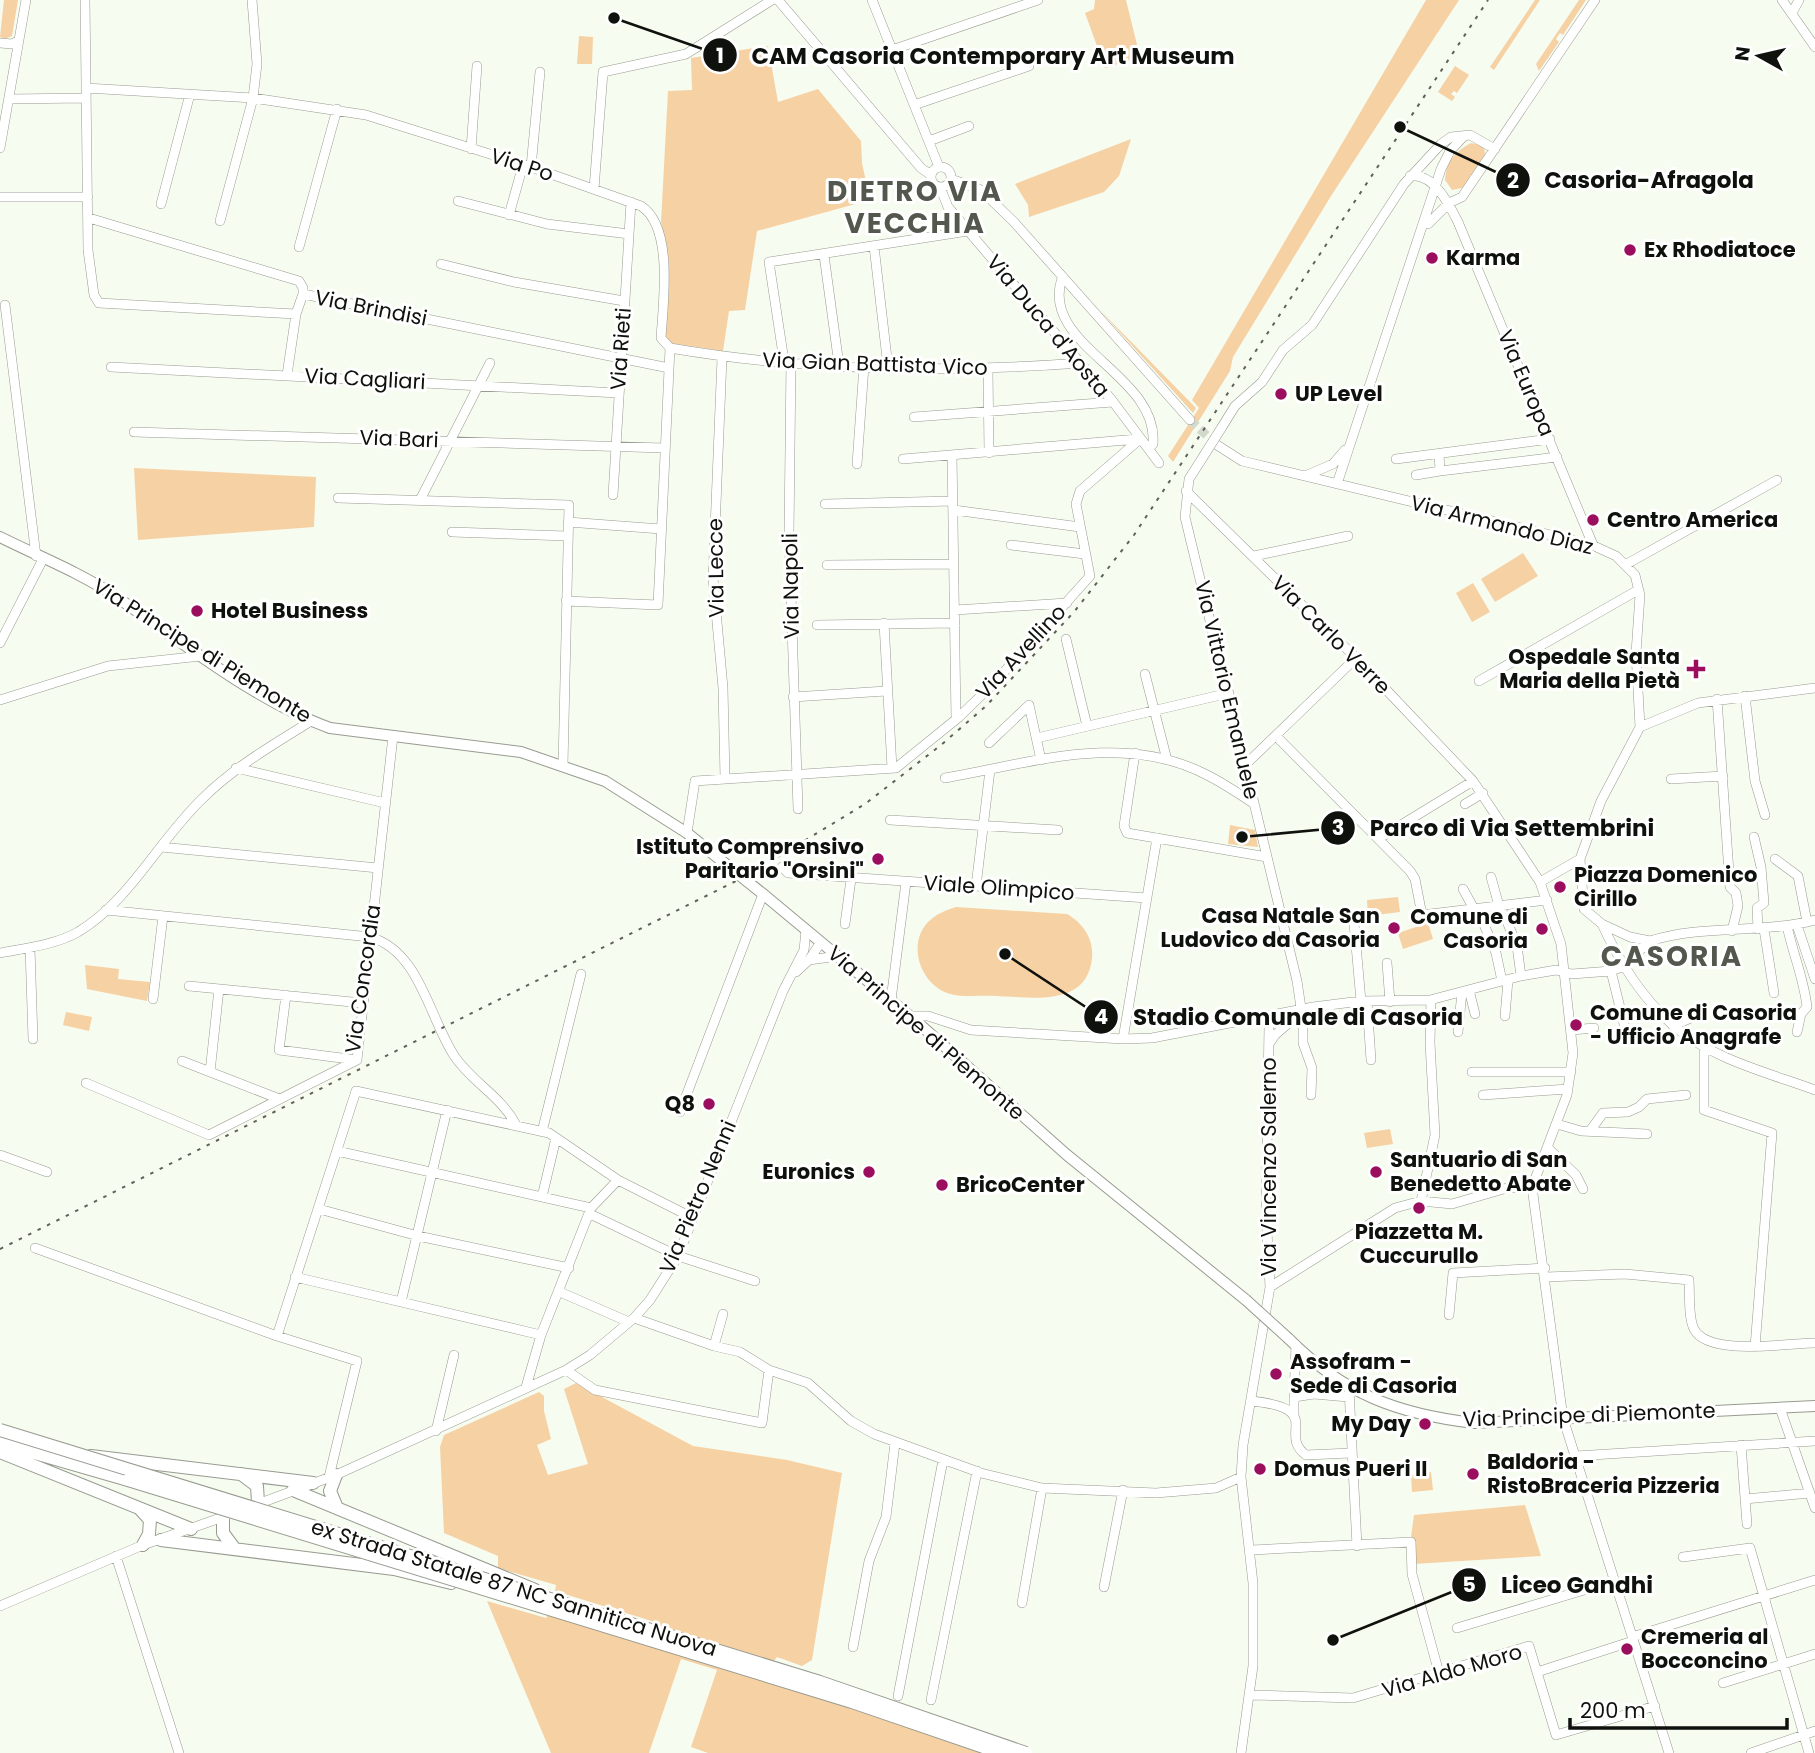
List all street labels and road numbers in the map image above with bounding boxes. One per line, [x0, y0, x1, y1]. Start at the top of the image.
street label: Via Po [487, 141, 557, 188]
street label: Via Duca d'Aosta [980, 248, 1117, 403]
street label: Via Brindisi [312, 282, 430, 333]
street label: Via Rieti [603, 307, 638, 391]
street label: Via Europa [1491, 325, 1562, 441]
street label: Via Gian Battista Vico [762, 345, 988, 382]
street label: Via Cagliari [304, 361, 426, 396]
street label: Via Bari [359, 423, 439, 454]
street label: Via Armando Diaz [1408, 488, 1597, 561]
street label: Via Lecce [700, 518, 731, 618]
street label: Via Napoli [775, 533, 806, 639]
street label: Via Carlo Verre [1265, 569, 1397, 701]
street label: Via Principe di Piemonte [87, 571, 317, 730]
street label: Via Vittorio Emanuele [1188, 577, 1267, 802]
street label: Via Avellino [969, 598, 1072, 706]
street label: Viale Olimpico [923, 868, 1076, 907]
street label: Via Concordia [338, 903, 387, 1055]
street label: Via Principe di Piemonte [821, 939, 1031, 1127]
street label: Via Vincenzo Salerno [1254, 1057, 1283, 1277]
street label: Via Pietro Nenni [652, 1116, 743, 1278]
street label: Via Principe di Piemonte [1462, 1396, 1716, 1433]
street label: ex Strada Statale 87 NC Sannitica Nuova [308, 1512, 721, 1663]
street label: Via Aldo Moro [1378, 1637, 1525, 1704]

